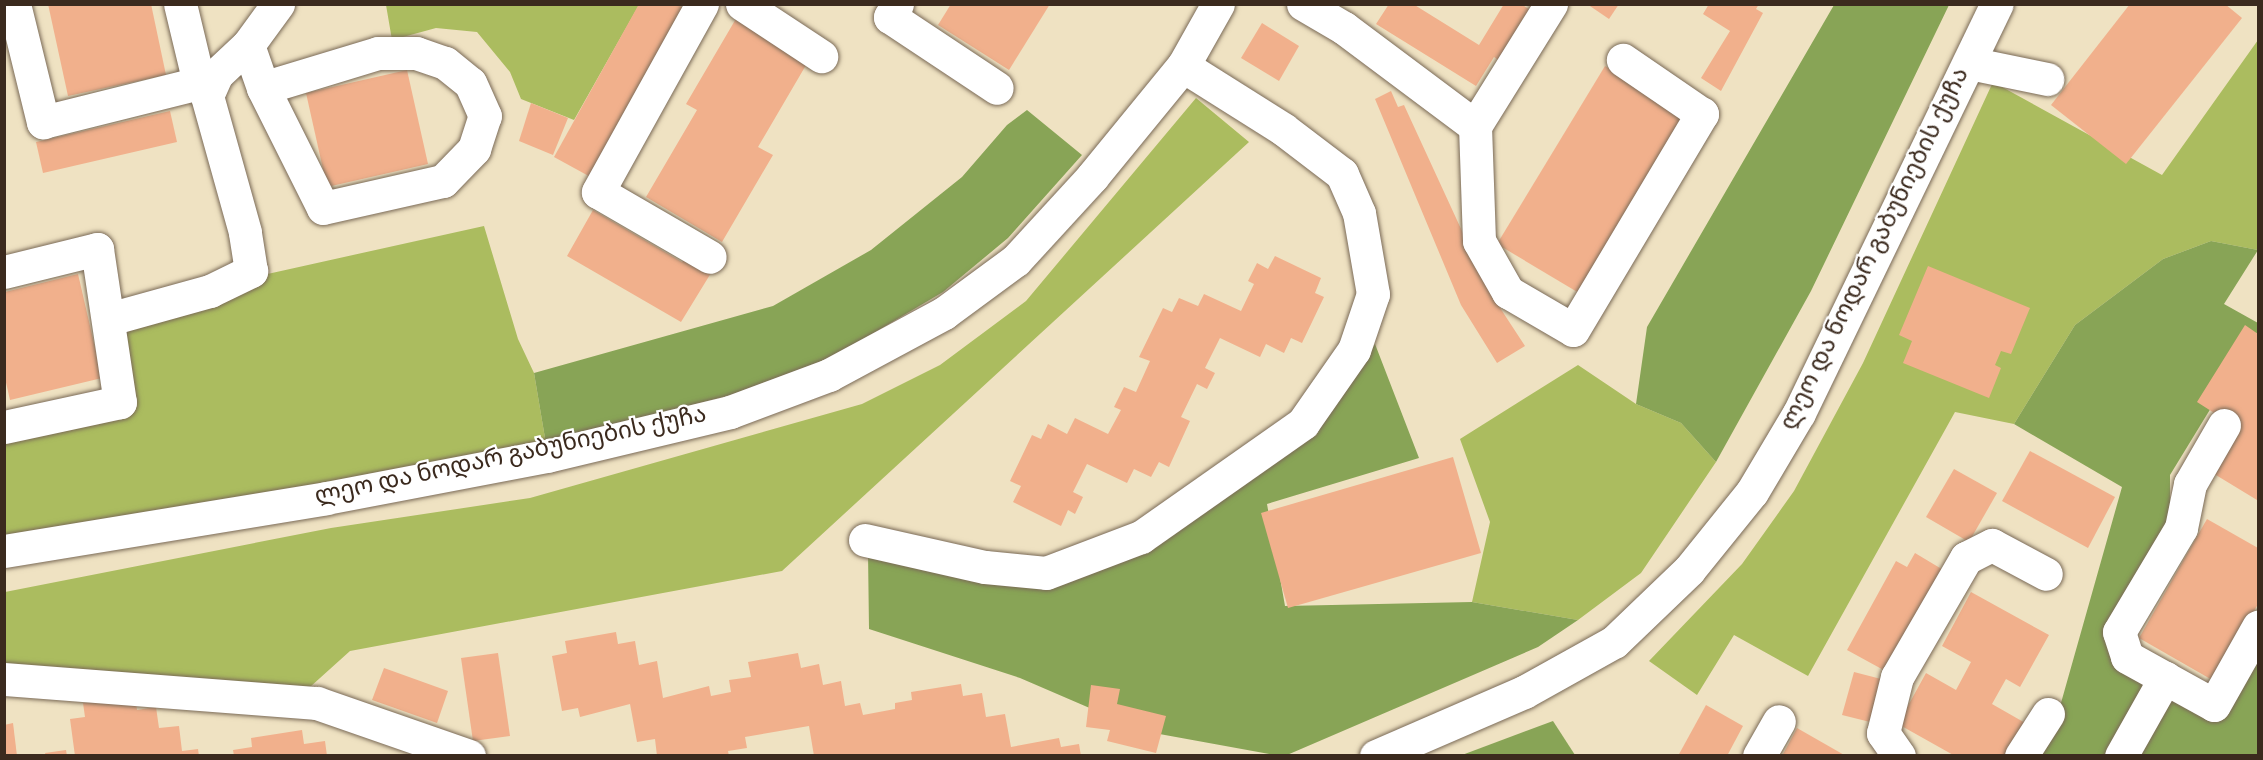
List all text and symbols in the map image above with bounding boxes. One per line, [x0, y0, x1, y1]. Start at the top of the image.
street label: ლეო და ნოდარ გაბუნიების ქუჩა [1776, 64, 1978, 436]
street label: ლეო და ნოდარ გაბუნიების ქუჩა [313, 402, 709, 514]

